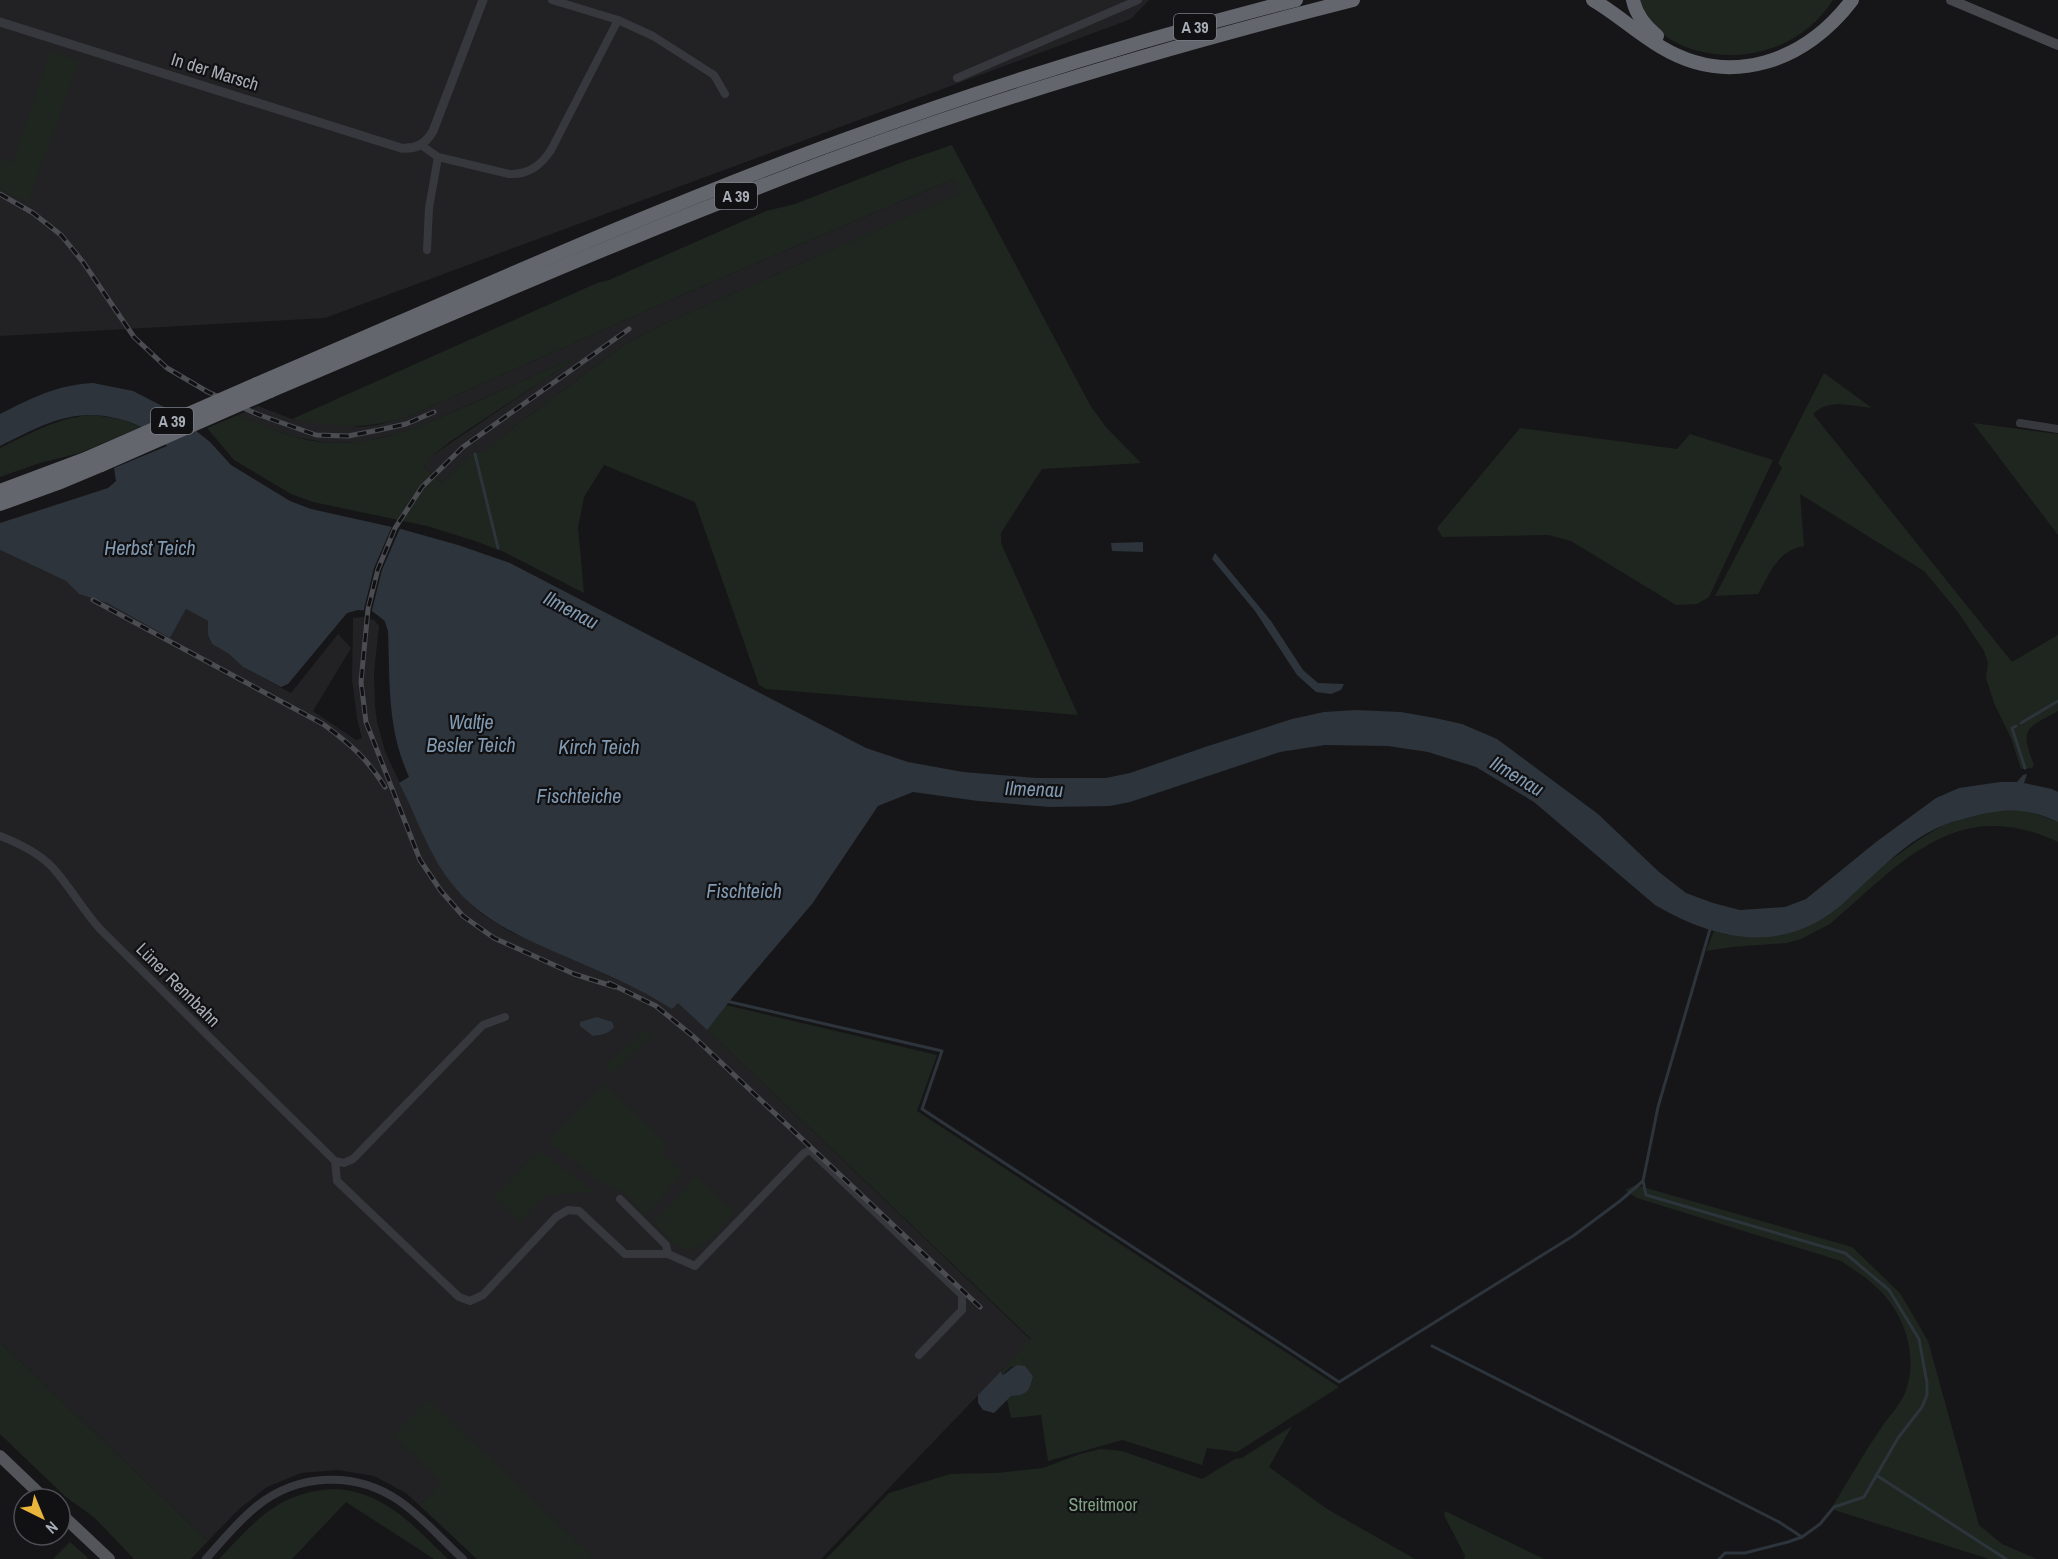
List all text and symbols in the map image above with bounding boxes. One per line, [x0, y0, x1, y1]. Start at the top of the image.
road number: A 39 [1174, 14, 1216, 40]
street label: In der Marsch [168, 46, 262, 97]
road number: A 39 [715, 183, 757, 209]
road number: A 39 [151, 408, 193, 434]
water label: Herbst Teich [104, 534, 196, 561]
water label: Ilmenau [539, 584, 603, 635]
water label: Waltje Besler Teich [426, 708, 516, 758]
water label: Kirch Teich [558, 733, 640, 760]
water label: Ilmenau [1485, 749, 1549, 802]
water label: Ilmenau [1004, 774, 1064, 803]
water label: Fischteiche [537, 782, 621, 809]
water label: Fischteich [706, 877, 782, 904]
street label: Lüner Rennbahn [131, 937, 226, 1032]
north arrow [12, 1487, 72, 1547]
park label: Streitmoor [1069, 1492, 1138, 1517]
text: N [41, 1517, 63, 1539]

